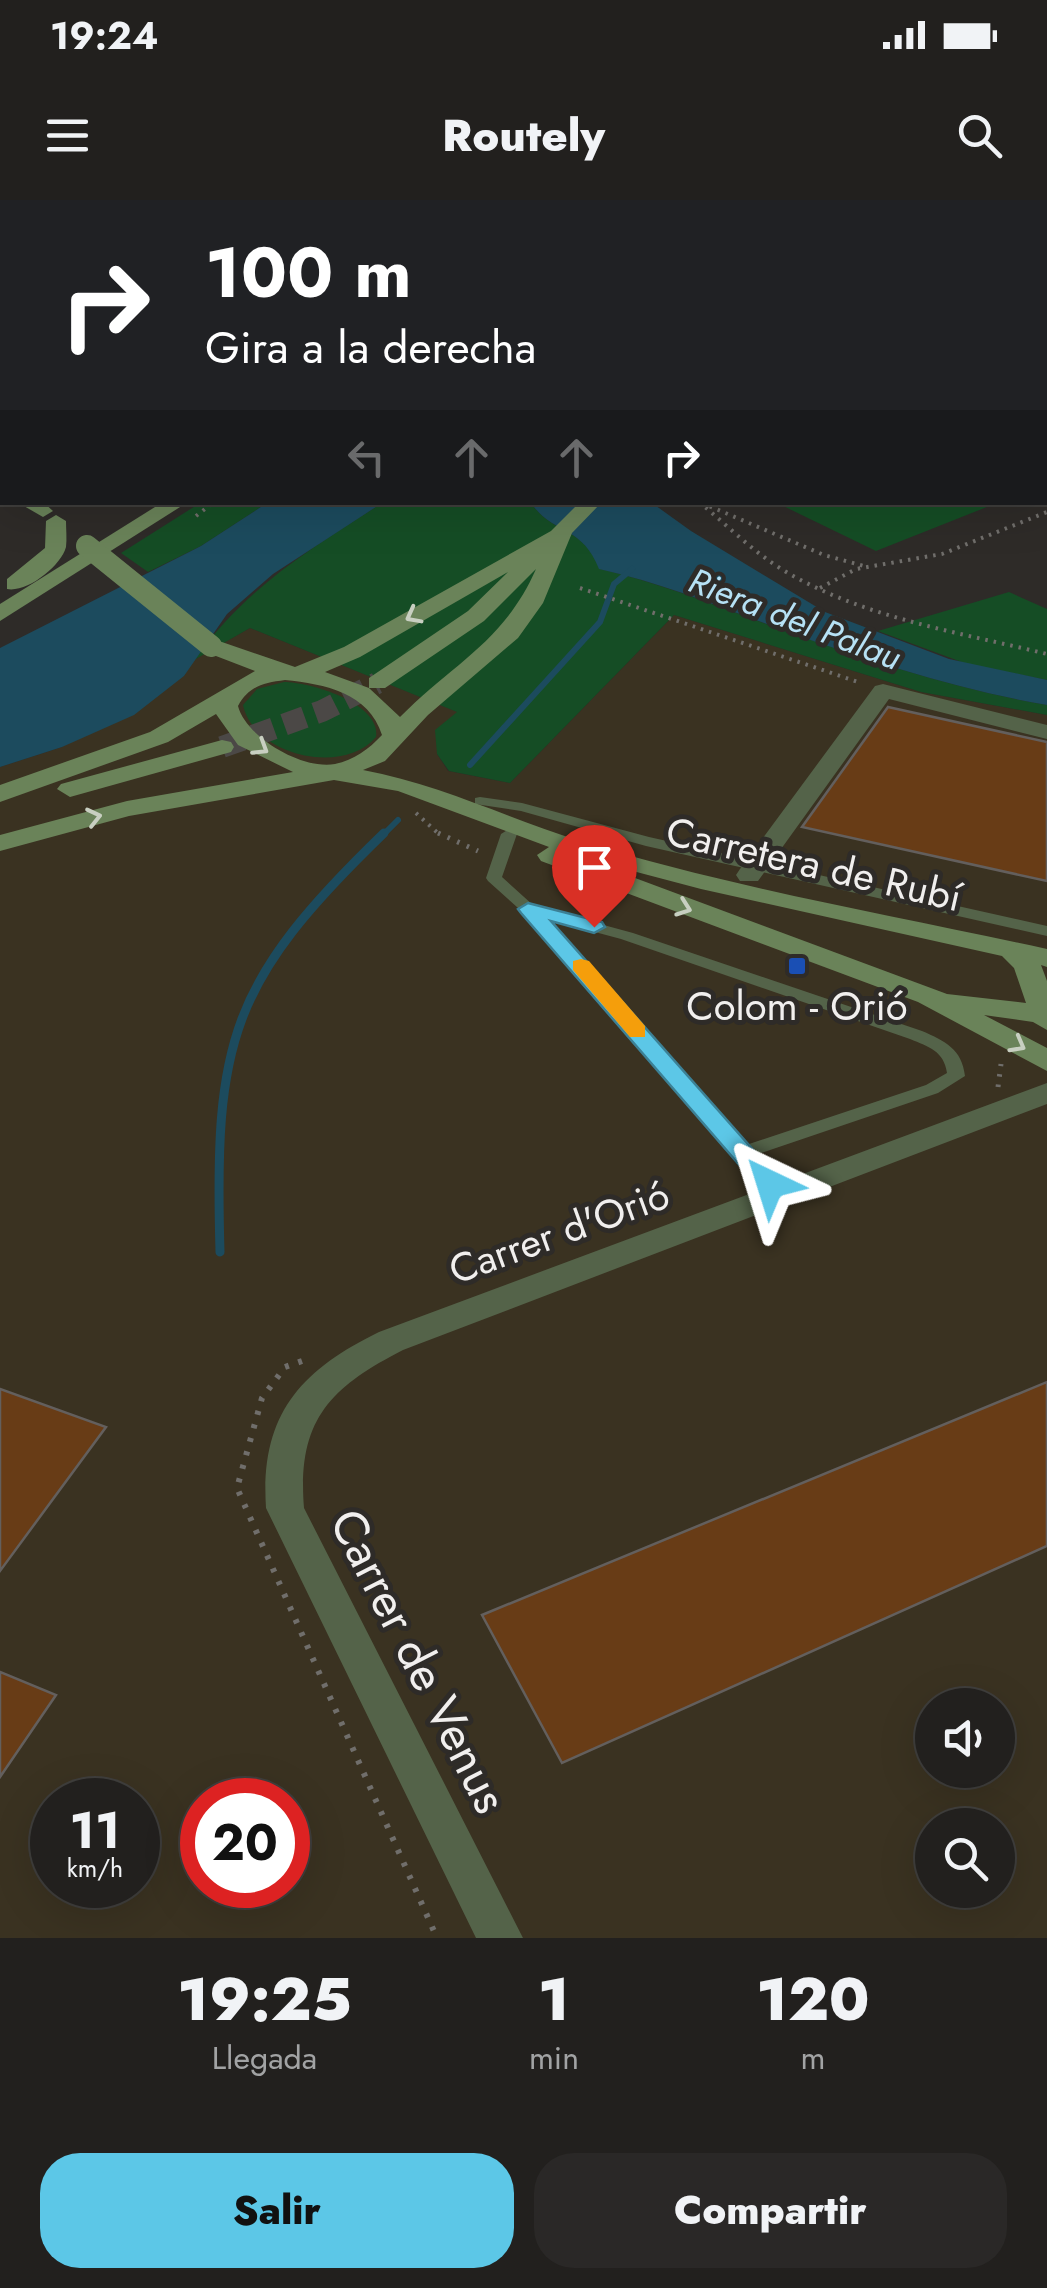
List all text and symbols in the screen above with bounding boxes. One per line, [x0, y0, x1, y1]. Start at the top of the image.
text: 19:24 [50, 8, 158, 63]
text: Routely [442, 103, 605, 168]
icon: menu [40, 108, 95, 163]
icon: search [952, 108, 1007, 163]
text: 100 m [205, 222, 412, 323]
icon: right [40, 240, 170, 370]
text: Gira a la derecha [205, 315, 536, 380]
icon: left [339, 430, 394, 485]
icon: ahead [444, 430, 499, 485]
icon: ahead [549, 430, 604, 485]
icon: right [654, 430, 709, 485]
water label: Riera del Palau [681, 556, 909, 683]
one-way arrow [406, 604, 424, 624]
one-way arrow [250, 736, 268, 755]
street label: Carretera de Rubí [661, 802, 969, 926]
one-way arrow [85, 808, 102, 829]
pin [552, 825, 637, 928]
icon: arrive [567, 840, 622, 895]
one-way arrow [674, 896, 691, 917]
marker: Colom - Orió [786, 955, 808, 977]
place label: Colom - Orió [686, 977, 908, 1035]
one-way arrow [1007, 1033, 1026, 1052]
position arrow [718, 1132, 822, 1236]
street label: Carrer d'Orió [441, 1165, 677, 1299]
street label: Carrer de Venus [313, 1497, 525, 1825]
map controls [915, 1688, 1015, 1908]
button: sound [915, 1688, 1015, 1788]
speed limit sign: 20 [180, 1778, 310, 1908]
text: 11 [70, 1794, 120, 1867]
button: search [915, 1808, 1015, 1908]
text: km/h [67, 1850, 123, 1886]
text: 19:25 [177, 1956, 352, 2043]
text: 1 [538, 1956, 570, 2043]
text: 120 [756, 1956, 870, 2043]
text: Llegada [212, 2035, 317, 2081]
text: min [529, 2035, 579, 2081]
text: m [801, 2035, 825, 2081]
button: Salir [40, 2153, 514, 2268]
button: Compartir [534, 2153, 1007, 2268]

